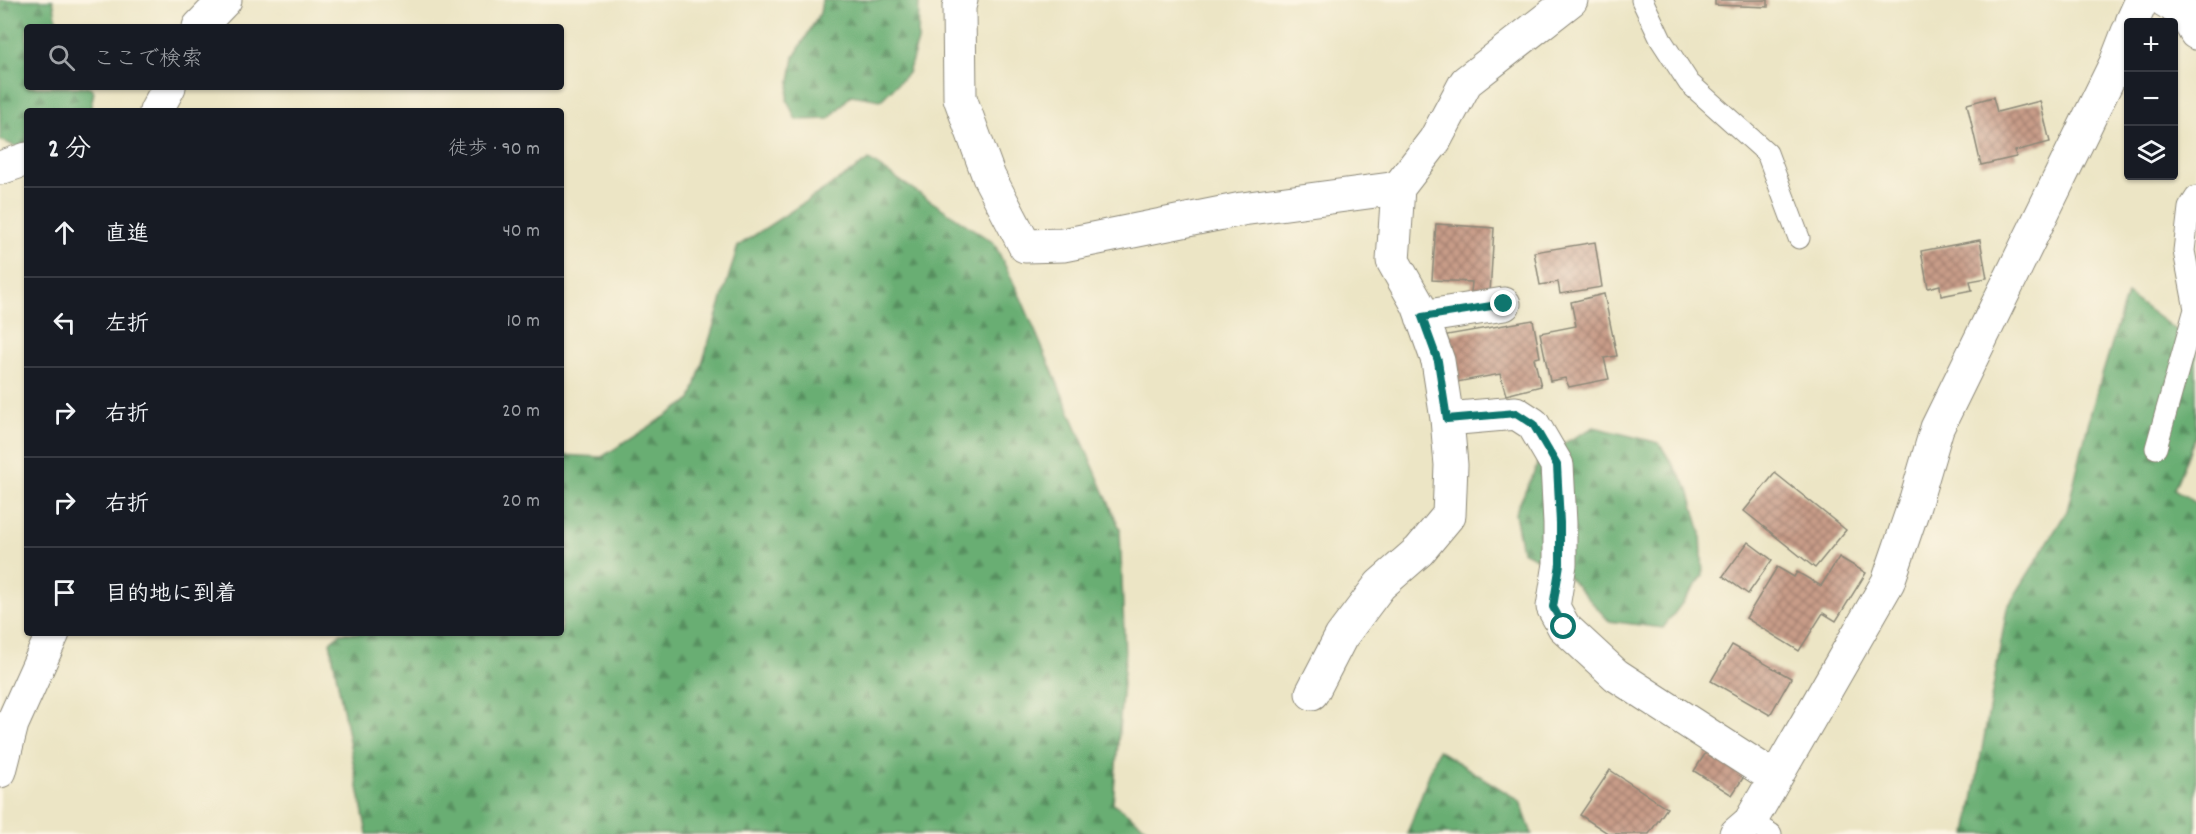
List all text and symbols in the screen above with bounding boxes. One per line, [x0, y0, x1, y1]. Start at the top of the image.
map controls [2124, 18, 2178, 180]
button: + [2124, 18, 2178, 72]
search box [24, 24, 564, 90]
icon: search [45, 41, 78, 74]
text: ここで検索 [93, 45, 203, 76]
button: − [2124, 72, 2178, 126]
button: layers [2124, 126, 2178, 180]
text: 2 分 [48, 132, 91, 169]
text: 徒歩 · 90 m [448, 136, 540, 164]
icon: ahead [48, 216, 81, 249]
text: 40 m [502, 218, 540, 246]
text: 直進 [105, 220, 149, 251]
route end [1490, 290, 1516, 316]
icon: left [48, 306, 81, 339]
text: 10 m [506, 308, 540, 336]
text: 左折 [105, 310, 149, 341]
icon: right [48, 396, 81, 429]
text: 20 m [502, 398, 540, 426]
text: 右折 [105, 400, 149, 431]
icon: right [48, 486, 81, 519]
text: 20 m [502, 488, 540, 516]
text: 右折 [105, 490, 149, 521]
icon: arrive [48, 576, 81, 609]
text: 目的地に到着 [105, 580, 237, 611]
route start [1550, 613, 1576, 639]

